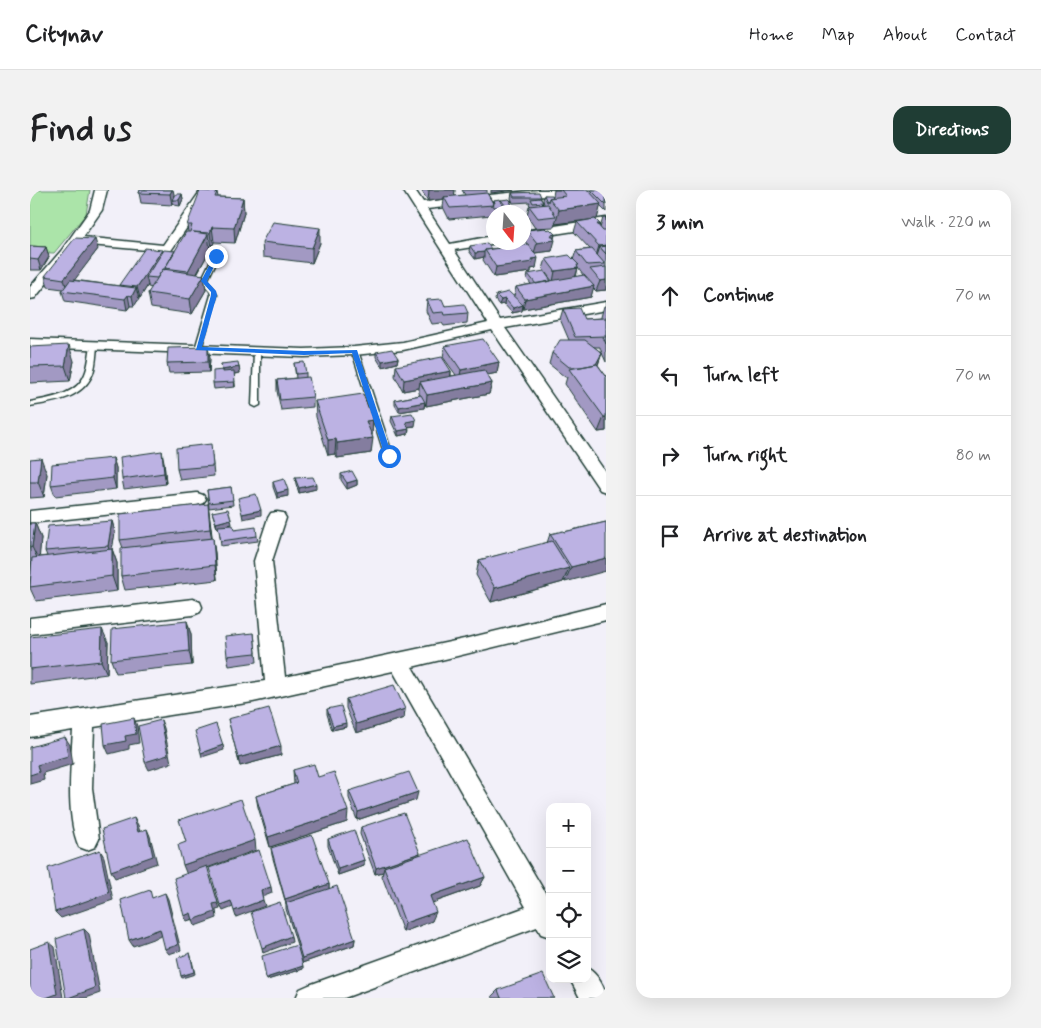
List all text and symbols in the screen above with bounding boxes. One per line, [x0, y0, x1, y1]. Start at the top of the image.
text: Citynav [25, 19, 103, 50]
text: Home [749, 23, 794, 47]
text: Map [822, 23, 855, 47]
text: About [883, 23, 927, 47]
text: Contact [955, 23, 1016, 47]
button: Directions [893, 106, 1011, 154]
text: Find us [30, 107, 132, 153]
north arrow [486, 205, 531, 250]
text: 3 min [656, 209, 704, 237]
text: Walk · 220 m [901, 212, 991, 233]
route end [205, 245, 228, 268]
icon: ahead [656, 282, 684, 310]
text: Continue [703, 283, 774, 308]
text: 70 m [955, 285, 991, 306]
icon: left [656, 362, 684, 390]
text: Turn left [703, 363, 779, 388]
text: 70 m [955, 365, 991, 386]
icon: right [656, 442, 684, 470]
text: Turn right [703, 443, 787, 468]
route start [378, 445, 401, 468]
text: 80 m [956, 445, 991, 466]
icon: arrive [656, 522, 684, 550]
text: Arrive at destination [703, 523, 867, 548]
map controls [546, 803, 591, 983]
button: + [546, 803, 591, 848]
button: − [546, 848, 591, 893]
button: locate [546, 893, 591, 938]
button: layers [546, 938, 591, 983]

